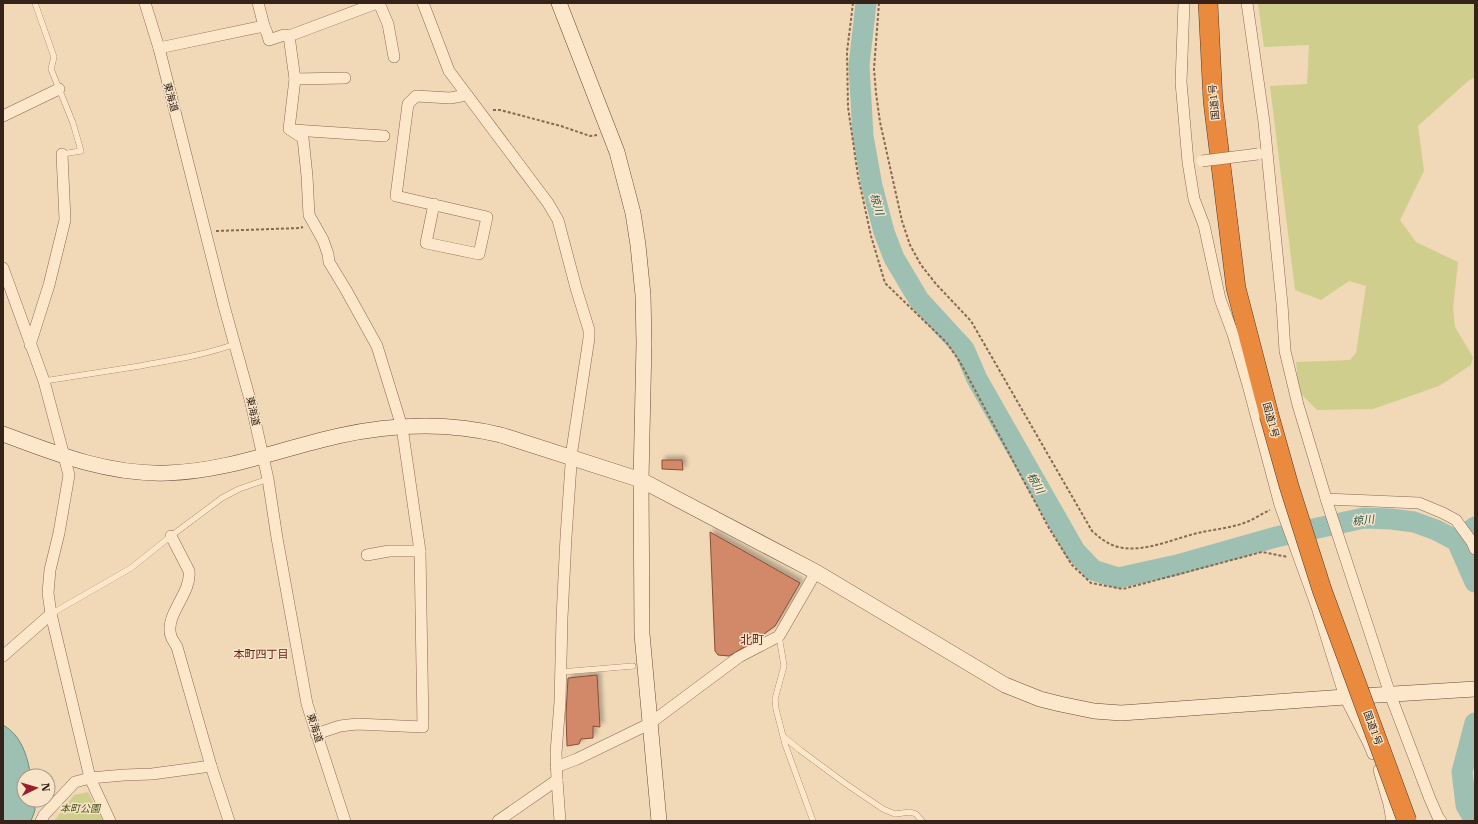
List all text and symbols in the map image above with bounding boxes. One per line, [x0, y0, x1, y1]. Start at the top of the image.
street label: 東海道 [161, 81, 181, 113]
street label: 国道1号 [1206, 84, 1222, 120]
water label: 椋川 [867, 191, 887, 218]
street label: 東海道 [243, 395, 263, 427]
street label: 国道1号 [1260, 401, 1282, 439]
water label: 椋川 [1024, 470, 1048, 497]
water label: 椋川 [1351, 512, 1376, 528]
district label: 北町 [740, 632, 764, 647]
district label: 本町四丁目 [234, 647, 289, 661]
street label: 国道1号 [1361, 709, 1385, 747]
street label: 東海道 [304, 712, 326, 744]
north arrow [16, 768, 56, 808]
text: N [39, 782, 53, 792]
park label: 本町公園 [60, 802, 102, 815]

